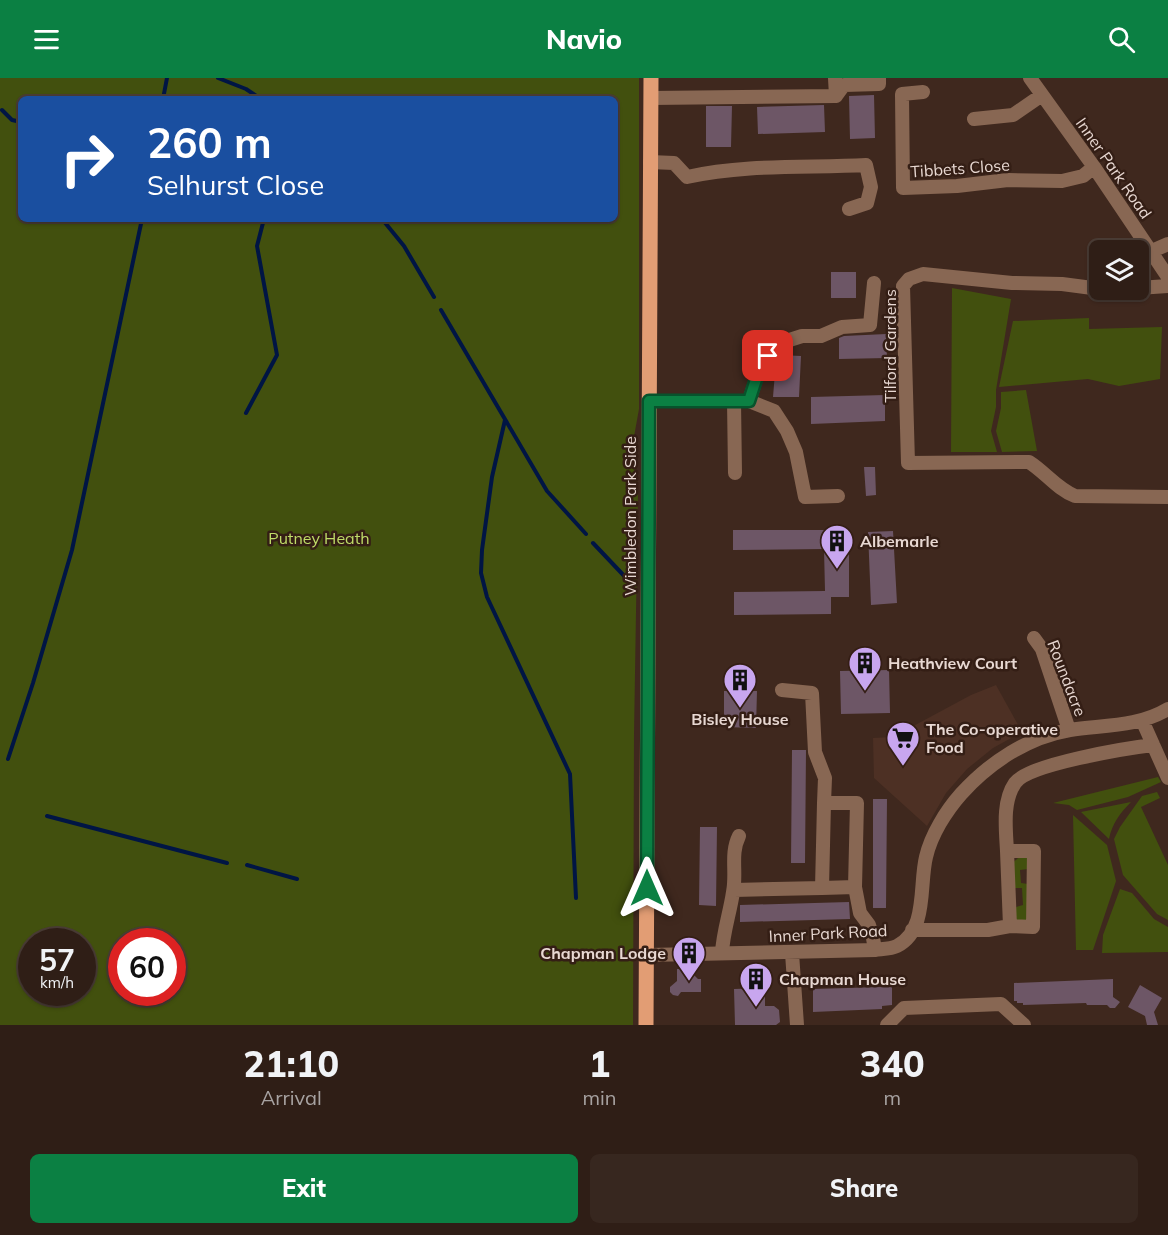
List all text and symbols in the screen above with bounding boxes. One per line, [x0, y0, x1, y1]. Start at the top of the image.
text: Navio [546, 22, 622, 56]
icon: menu [30, 23, 63, 56]
icon: search [1105, 23, 1138, 56]
street label: Inner Park Road [1072, 114, 1156, 222]
text: 260 m [147, 116, 272, 169]
icon: right [48, 120, 126, 198]
street label: Tibbets Close [910, 155, 1010, 181]
text: Selhurst Close [147, 168, 324, 202]
map controls [1089, 240, 1149, 300]
button: layers [1089, 240, 1149, 300]
street label: Tilford Gardens [880, 289, 900, 403]
pin [742, 330, 793, 381]
icon: arrive [751, 339, 784, 372]
street label: Wimbledon Park Side [620, 436, 640, 596]
building icon: Albemarle [819, 523, 855, 570]
park label: Putney Heath [268, 528, 370, 548]
place label: Albemarle [860, 531, 939, 551]
street label: Roundacre [1043, 637, 1091, 719]
building icon: Heathview Court [847, 645, 883, 692]
place label: Heathview Court [888, 653, 1017, 673]
building icon: Bisley House [722, 662, 758, 709]
place label: Bisley House [691, 709, 789, 729]
place label: The Co-operative Food [926, 719, 1058, 757]
supermarket icon: The Co-operative Food [885, 720, 921, 767]
position arrow [615, 856, 679, 920]
street label: Inner Park Road [768, 920, 888, 946]
speed limit sign: 60 [108, 928, 186, 1006]
building icon: Chapman Lodge [671, 935, 707, 982]
text: 57 [39, 941, 75, 979]
place label: Chapman Lodge [540, 943, 666, 963]
building icon: Chapman House [738, 961, 774, 1008]
place label: Chapman House [779, 969, 906, 989]
text: km/h [40, 973, 74, 992]
text: 21:10 [243, 1041, 339, 1086]
text: 1 [589, 1041, 610, 1086]
text: 340 [860, 1041, 925, 1086]
text: Arrival [261, 1085, 322, 1110]
text: min [582, 1085, 617, 1110]
text: m [883, 1085, 901, 1110]
button: Exit [30, 1154, 578, 1223]
button: Share [590, 1154, 1138, 1223]

